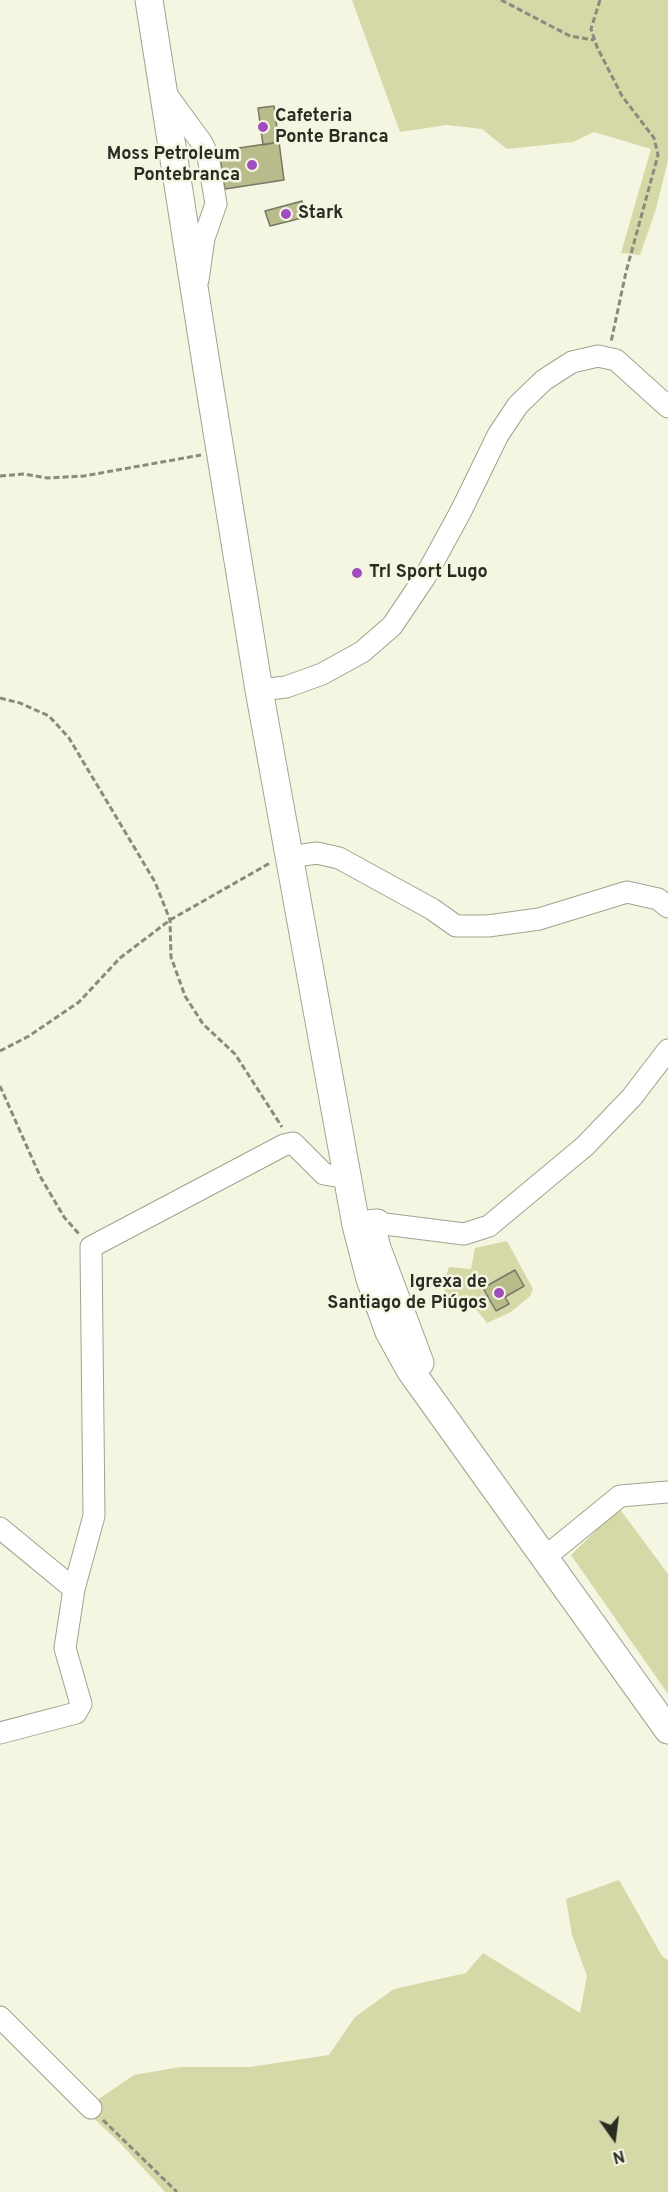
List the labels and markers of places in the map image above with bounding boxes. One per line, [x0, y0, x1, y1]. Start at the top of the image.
place label: Cafeteria Ponte Branca [275, 106, 388, 148]
marker: Cafeteria Ponte Branca [256, 120, 270, 134]
place label: Moss Petroleum Pontebranca [107, 144, 240, 186]
marker: Moss Petroleum Pontebranca [245, 158, 259, 172]
place label: Stark [298, 203, 343, 225]
marker: Stark [279, 207, 293, 221]
place label: Trl Sport Lugo [369, 562, 488, 584]
marker: Trl Sport Lugo [350, 566, 364, 580]
place label: Igrexa de Santiago de Piúgos [327, 1272, 487, 1314]
marker: Igrexa de Santiago de Piúgos [492, 1286, 506, 1300]

